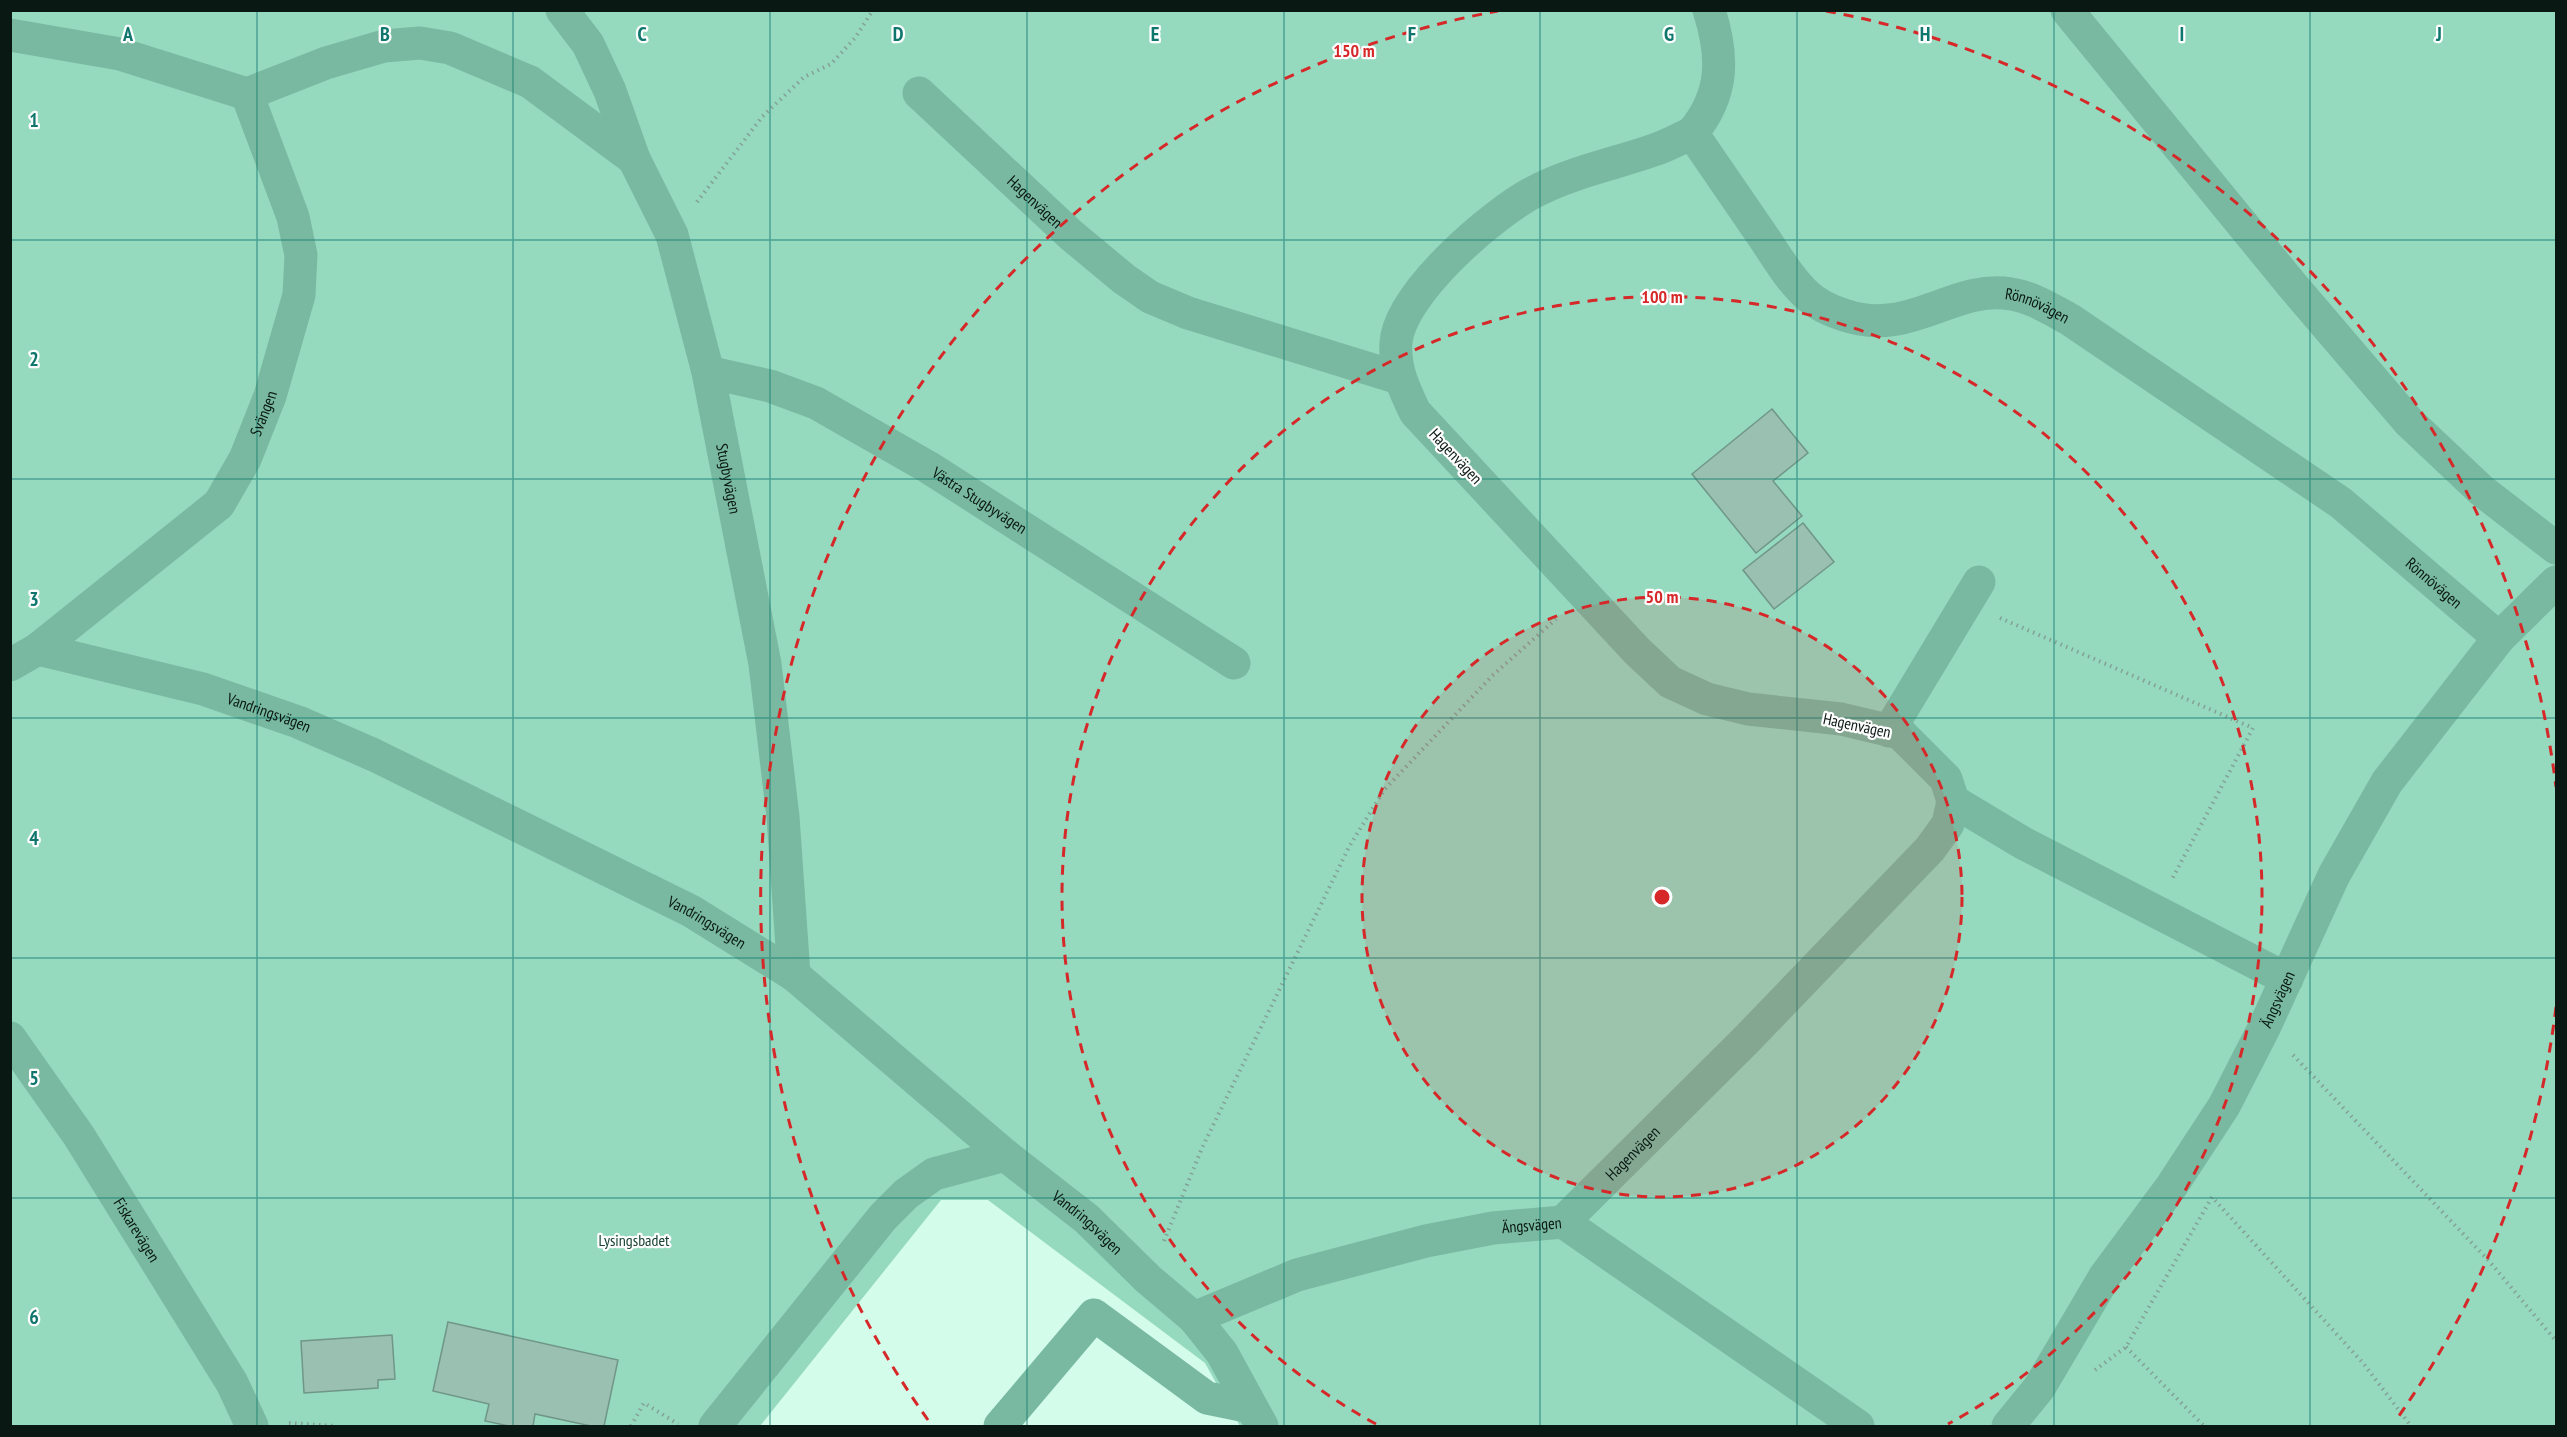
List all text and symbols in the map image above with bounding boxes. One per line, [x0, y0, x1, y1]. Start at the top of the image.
text: A [122, 21, 134, 47]
text: B [380, 21, 390, 47]
text: C [637, 21, 647, 47]
text: D [893, 21, 904, 47]
text: E [1151, 21, 1159, 47]
text: F [1408, 21, 1416, 47]
text: G [1664, 21, 1674, 47]
text: H [1920, 21, 1930, 47]
text: I [2180, 21, 2184, 47]
text: J [2435, 21, 2442, 47]
text: 150 m [1333, 39, 1375, 62]
text: 1 [29, 107, 39, 133]
street label: Hagenvägen [1003, 171, 1067, 232]
street label: Rönnövägen [2004, 283, 2073, 327]
text: 100 m [1641, 285, 1683, 308]
text: 2 [29, 346, 39, 372]
street label: Svängen [245, 389, 281, 439]
street label: Hagenvägen [1425, 424, 1487, 488]
street label: Stugbyvägen [712, 442, 745, 515]
street label: Västra Stugbyvägen [928, 462, 1031, 538]
street label: Rönnövägen [2402, 553, 2467, 612]
text: 50 m [1646, 585, 1678, 608]
text: 3 [29, 586, 39, 612]
street label: Vandringsvägen [224, 688, 314, 736]
street label: Hagenvägen [1821, 708, 1893, 742]
text: 4 [29, 825, 39, 851]
centre of rings [1652, 887, 1672, 907]
street label: Vandringsvägen [664, 891, 750, 953]
street label: Ängsvägen [2256, 968, 2299, 1031]
text: 5 [29, 1065, 39, 1091]
street label: Hagenvägen [1601, 1122, 1664, 1184]
street label: Vandringsvägen [1048, 1185, 1127, 1259]
street label: Fiskarevägen [110, 1194, 164, 1266]
street label: Ängsvägen [1501, 1212, 1562, 1237]
park label: Lysingsbadet [599, 1230, 670, 1250]
text: 6 [29, 1304, 39, 1330]

